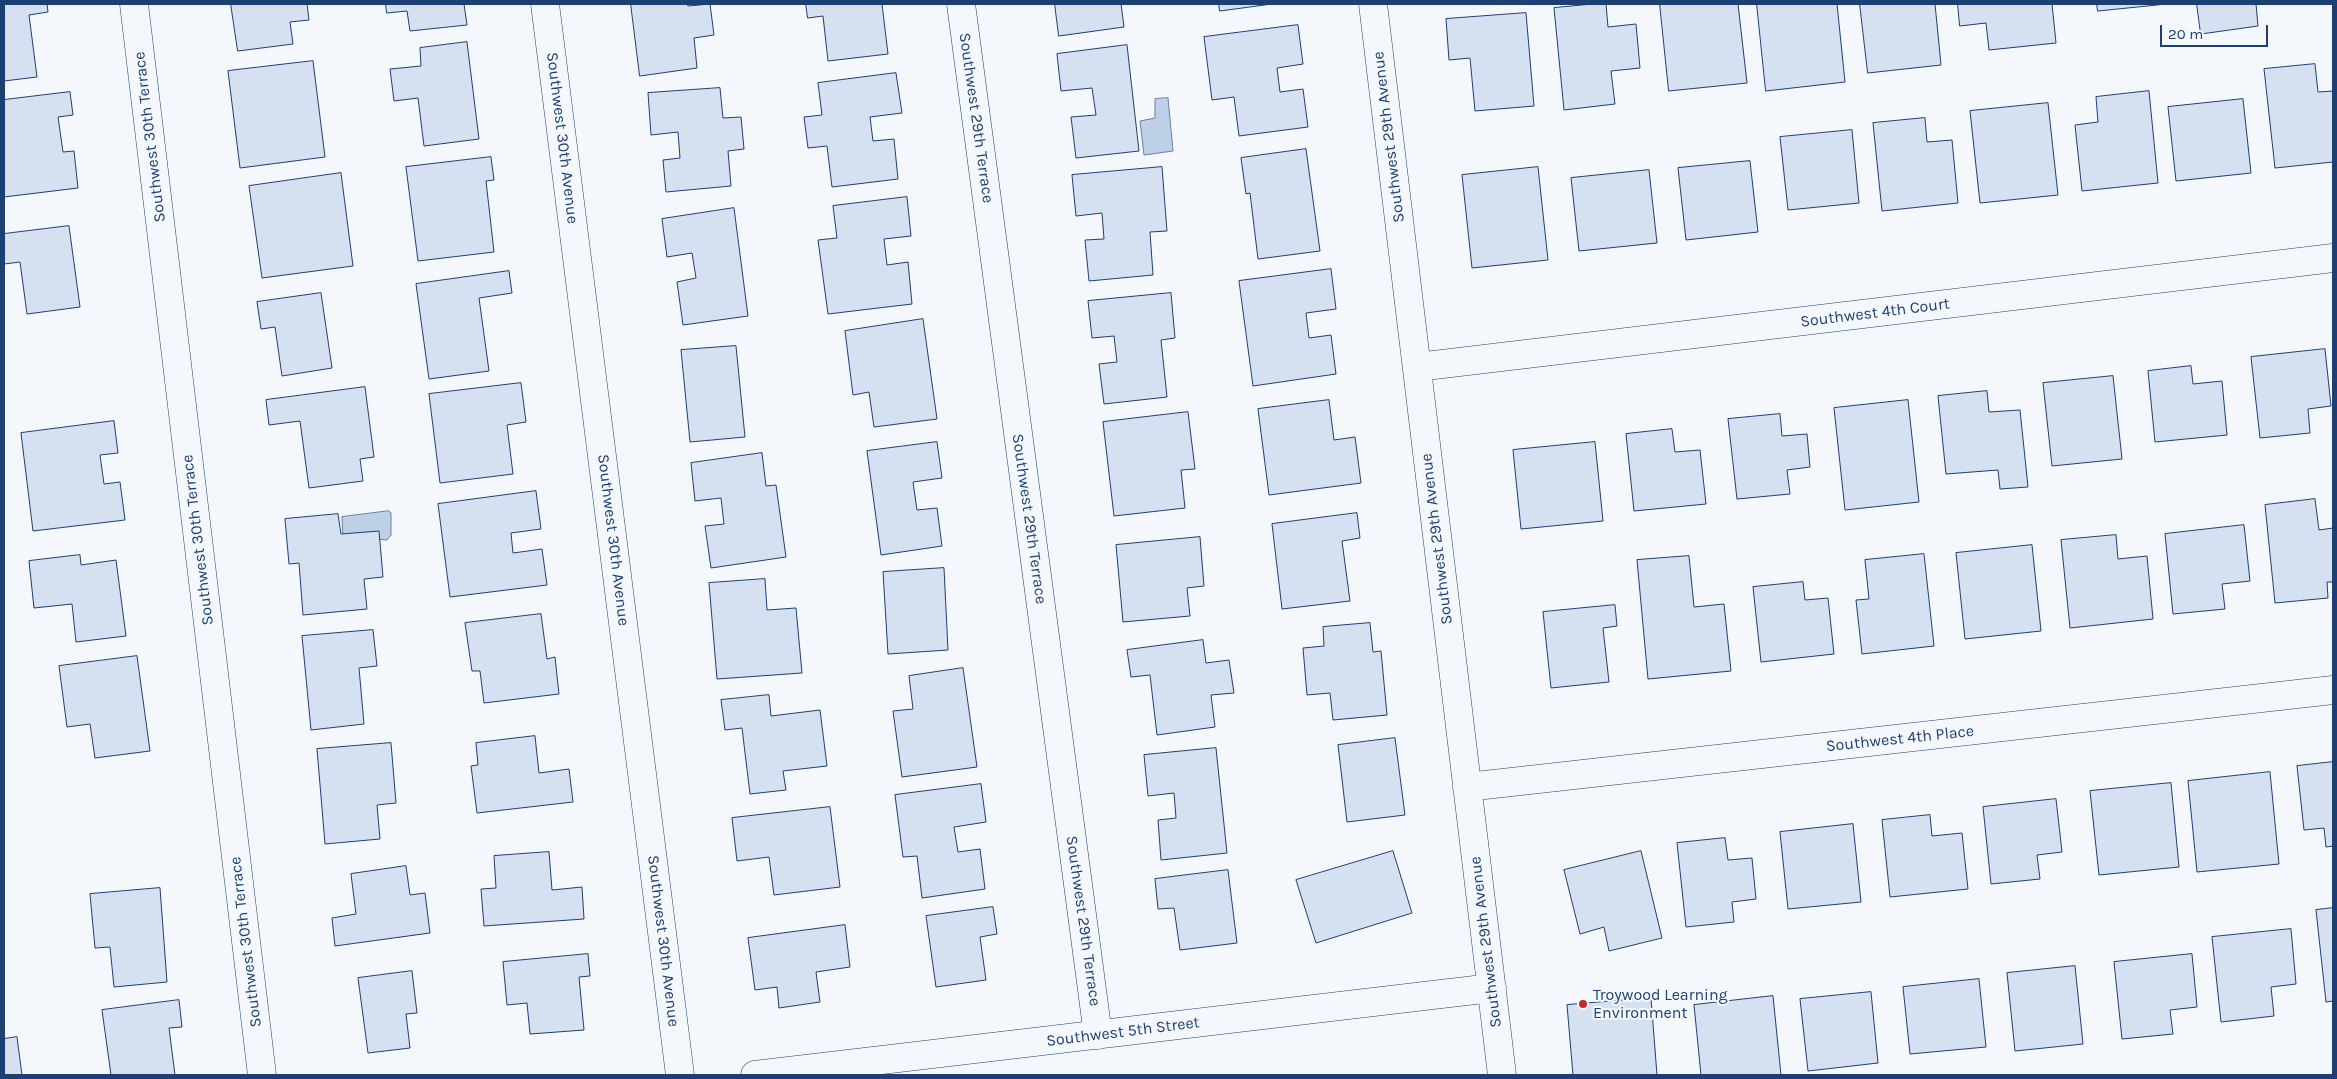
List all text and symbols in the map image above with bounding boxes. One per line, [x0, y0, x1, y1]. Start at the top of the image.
scale bar [2162, 15, 2270, 47]
text: 20 m [2168, 25, 2203, 43]
street label: Southwest 29th Terrace [955, 32, 997, 204]
street label: Southwest 30th Terrace [130, 50, 170, 224]
street label: Southwest 29th Avenue [1369, 50, 1409, 224]
street label: Southwest 30th Avenue [542, 51, 582, 225]
street label: Southwest 4th Court [1799, 294, 1951, 332]
street label: Southwest 29th Terrace [1008, 433, 1050, 605]
street label: Southwest 29th Avenue [1417, 452, 1457, 626]
street label: Southwest 30th Terrace [178, 453, 218, 627]
street label: Southwest 30th Avenue [593, 453, 633, 627]
street label: Southwest 4th Place [1825, 722, 1975, 756]
street label: Southwest 29th Terrace [1062, 835, 1104, 1007]
street label: Southwest 30th Avenue [643, 854, 683, 1028]
street label: Southwest 30th Terrace [226, 855, 266, 1029]
street label: Southwest 29th Avenue [1466, 855, 1506, 1029]
place label: Troywood Learning Environment [1593, 985, 1728, 1023]
marker: Troywood Learning Environment [1577, 998, 1589, 1010]
street label: Southwest 5th Street [1045, 1013, 1201, 1051]

